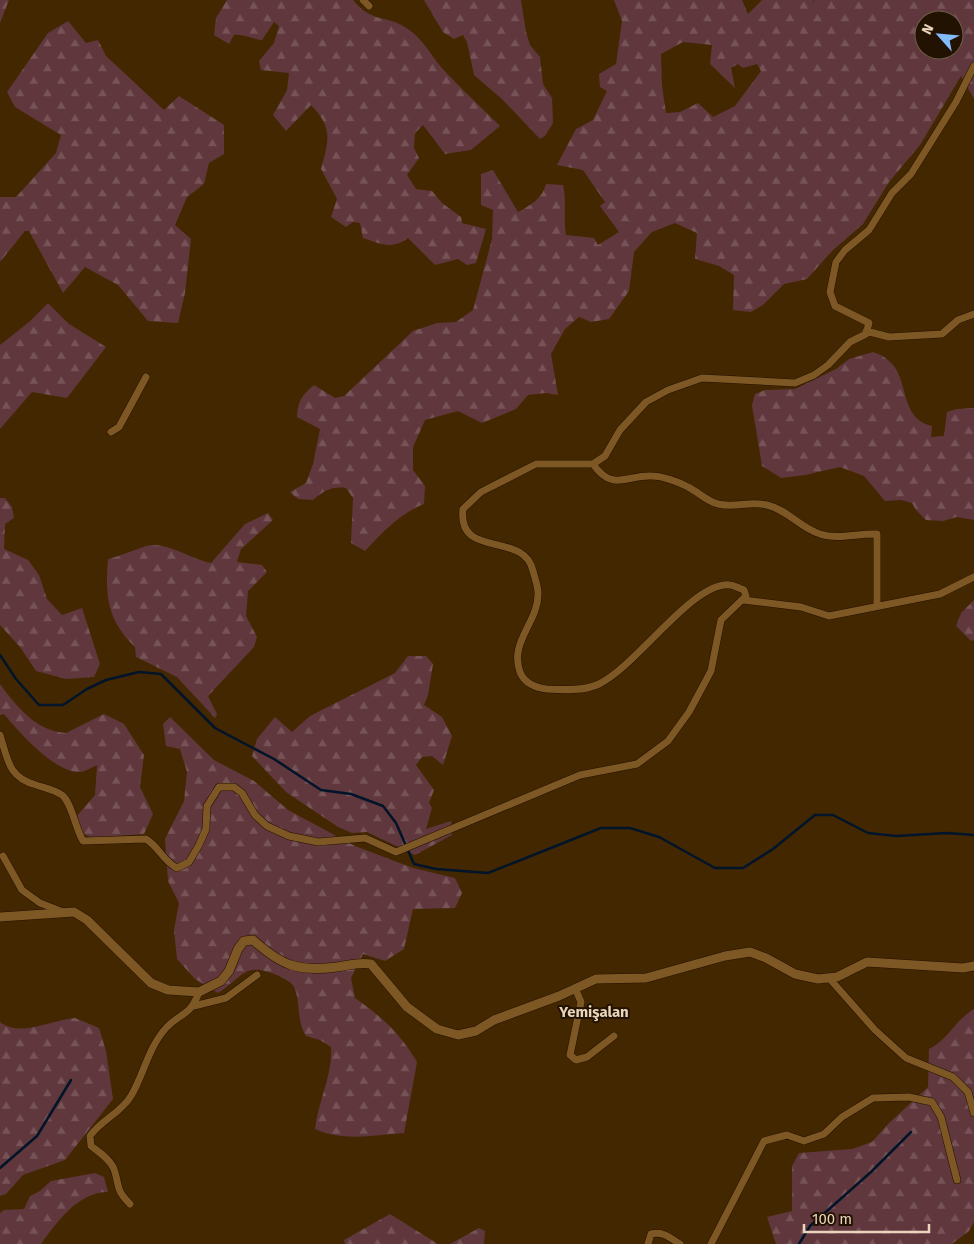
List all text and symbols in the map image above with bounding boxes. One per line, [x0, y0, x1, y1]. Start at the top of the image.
north arrow [914, 10, 964, 60]
text: N [918, 21, 938, 37]
district label: Yemişalan [558, 1003, 629, 1022]
scale bar [804, 1202, 929, 1234]
text: 100 m [812, 1210, 852, 1228]

